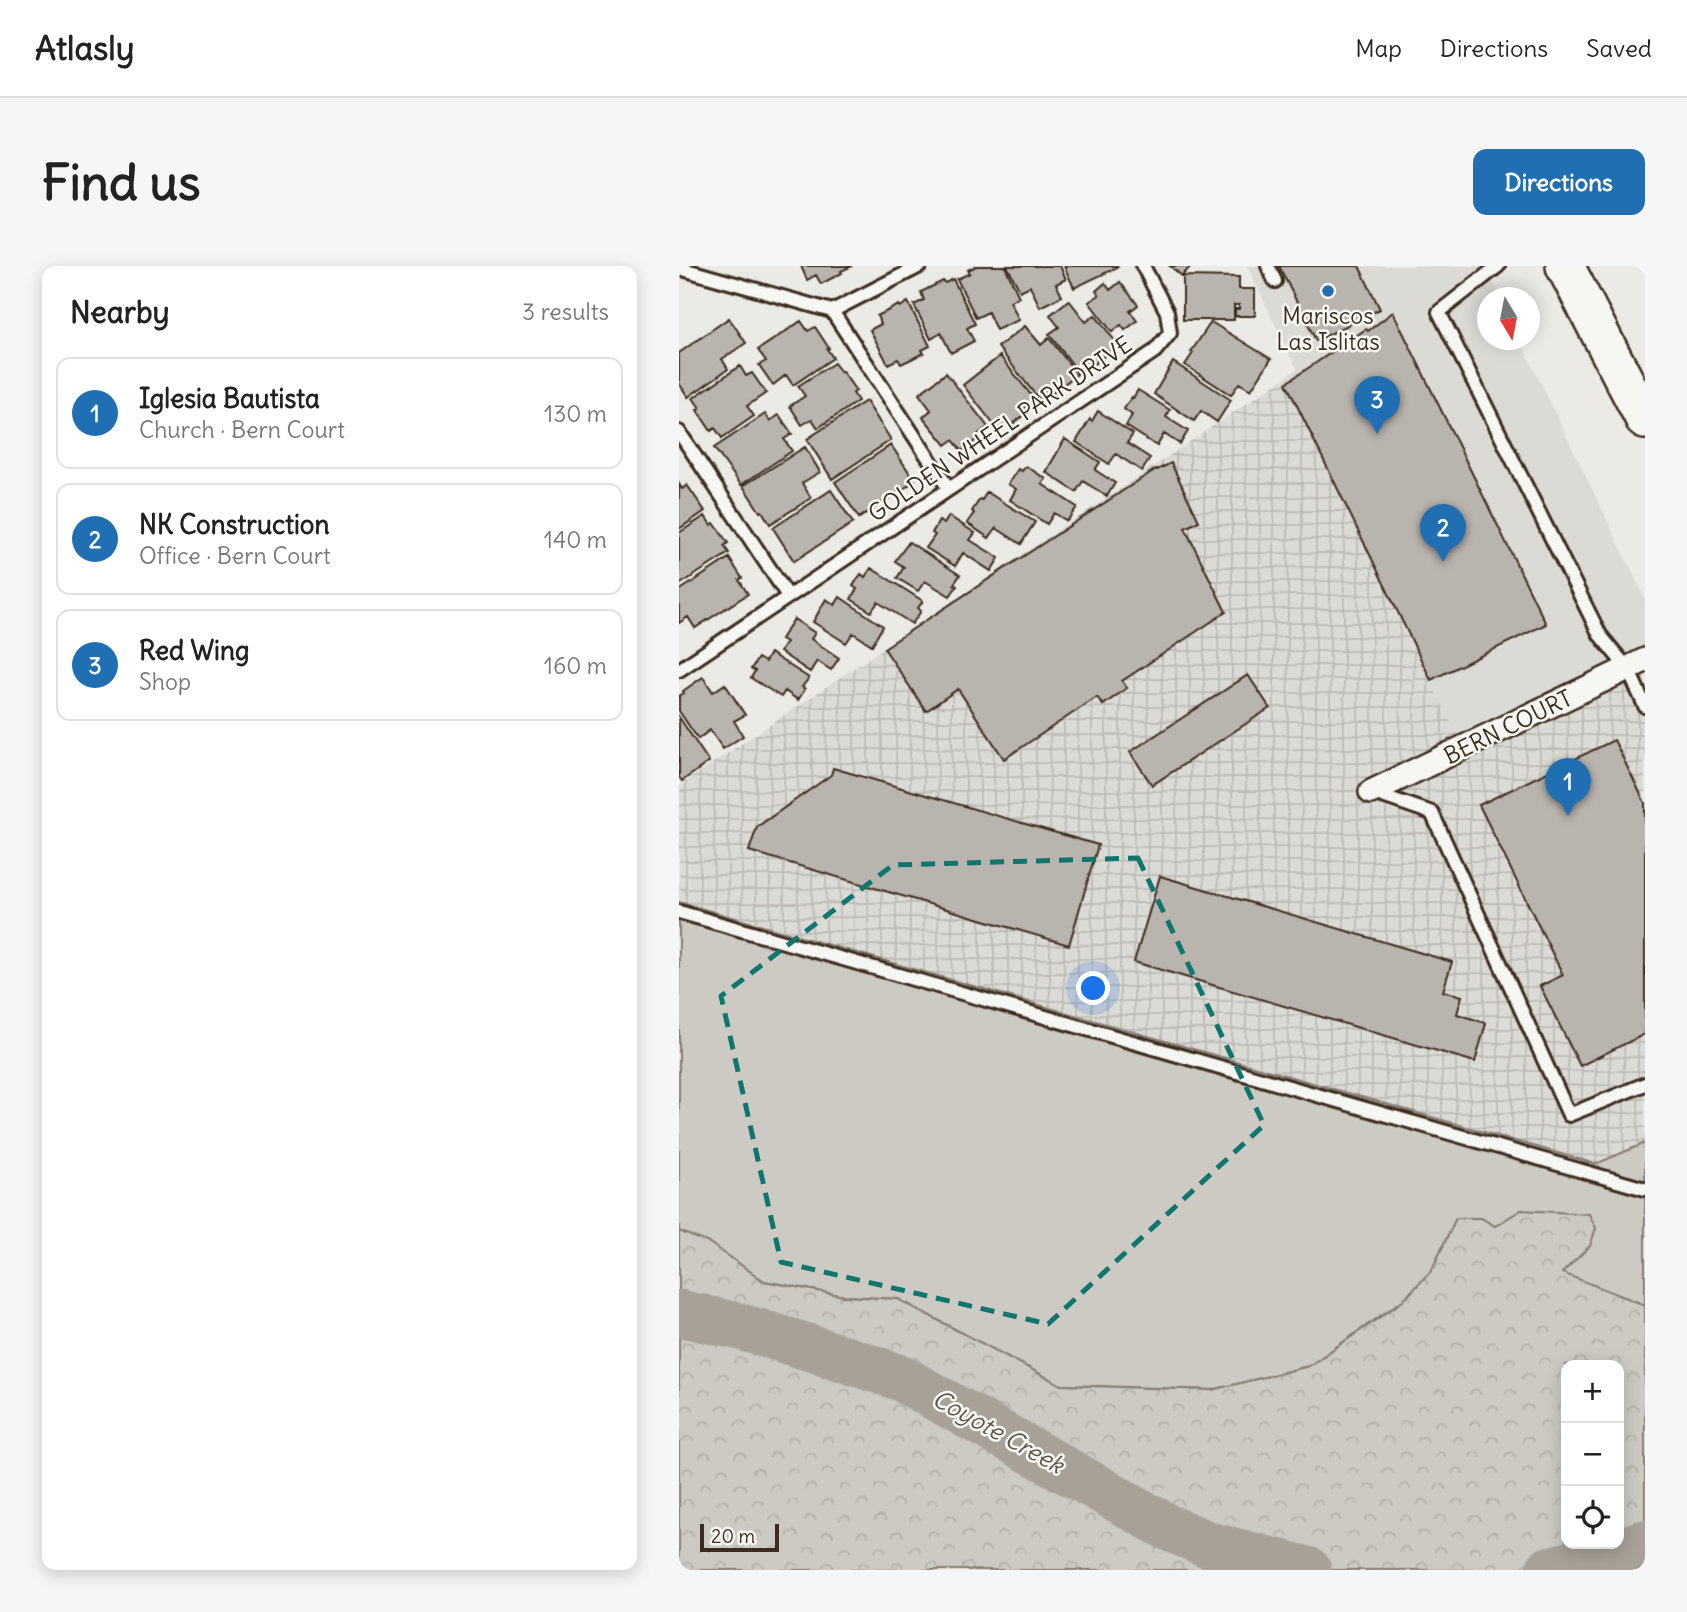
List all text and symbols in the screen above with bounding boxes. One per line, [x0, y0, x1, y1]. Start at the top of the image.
text: Atlasly [35, 27, 134, 69]
text: Map [1355, 33, 1402, 63]
text: Directions [1440, 33, 1548, 63]
text: Saved [1586, 33, 1652, 63]
button: Directions [1473, 149, 1645, 215]
text: Find us [42, 152, 200, 213]
marker: Mariscos Las Islitas [1320, 283, 1336, 299]
north arrow [1477, 287, 1540, 350]
text: Nearby [70, 293, 170, 331]
text: 3 results [522, 297, 609, 326]
place label: Mariscos Las Islitas [1276, 301, 1380, 356]
street label: GOLDEN WHEEL PARK DRIVE [862, 329, 1137, 528]
pin: 3 [1354, 376, 1400, 434]
text: Iglesia Bautista [139, 382, 320, 415]
text: 1 [90, 399, 100, 428]
text: 130 m [544, 399, 607, 428]
text: Church · Bern Court [139, 415, 345, 444]
pin: 2 [1420, 504, 1466, 562]
text: NK Construction [139, 508, 329, 541]
text: 2 [89, 525, 101, 554]
text: 140 m [544, 525, 607, 554]
text: Office · Bern Court [139, 541, 331, 570]
text: Red Wing [139, 634, 250, 667]
text: 3 [88, 651, 102, 680]
text: 160 m [544, 651, 607, 680]
text: Shop [139, 667, 191, 696]
street label: BERN COURT [1439, 683, 1577, 770]
pin: 1 [1545, 758, 1591, 816]
your location [1076, 971, 1110, 1005]
map controls [1561, 1360, 1624, 1549]
button: + [1561, 1360, 1624, 1423]
water label: Coyote Creek [928, 1383, 1071, 1480]
button: − [1561, 1423, 1624, 1486]
button: locate [1561, 1486, 1624, 1549]
scale bar [700, 1521, 779, 1553]
text: 20 m [711, 1524, 755, 1548]

